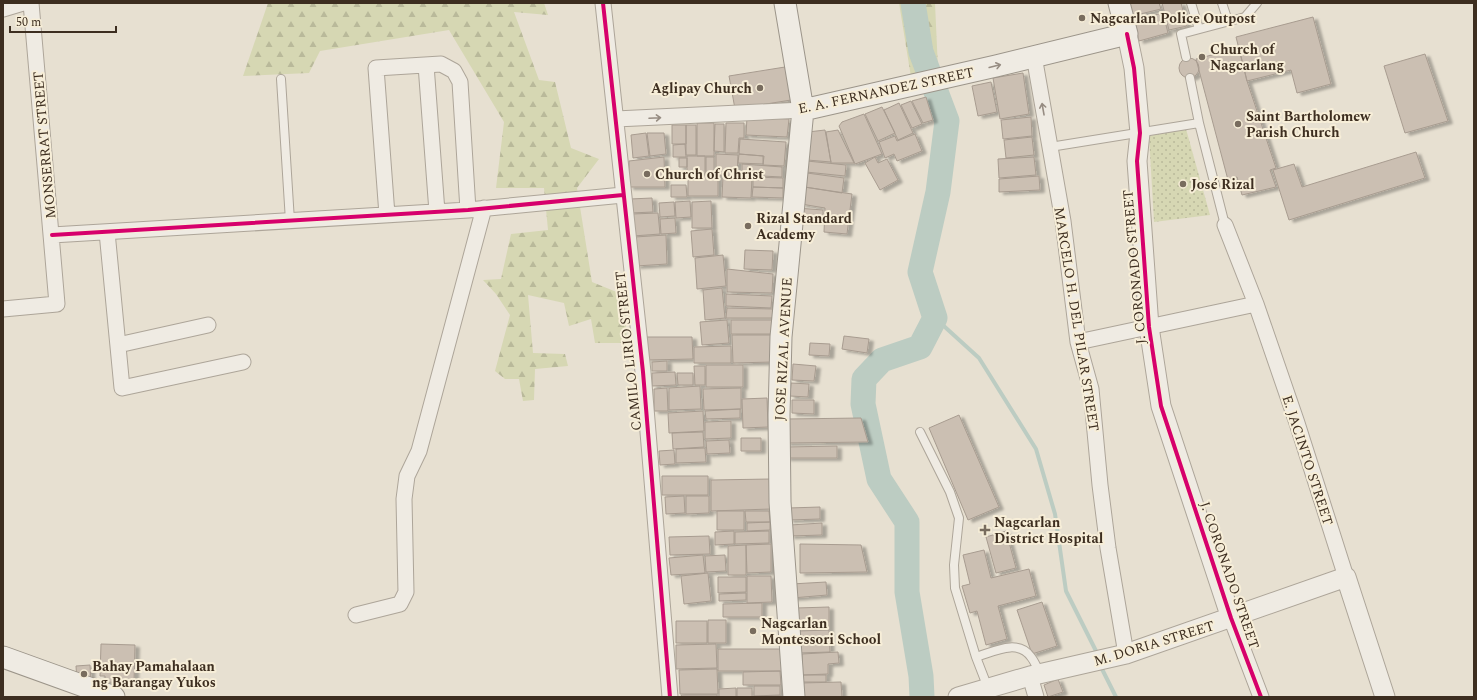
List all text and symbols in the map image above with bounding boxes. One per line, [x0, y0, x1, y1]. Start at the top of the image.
scale bar [10, 8, 116, 34]
place label: Nagcarlan Police Outpost [1090, 8, 1256, 29]
text: 50 m [16, 13, 41, 32]
marker: Nagcarlan Police Outpost [1077, 13, 1087, 23]
place label: Church of Nagcarlang [1210, 39, 1284, 76]
marker: Church of Nagcarlang [1197, 52, 1207, 62]
street label: E. A. FERNANDEZ STREET [796, 62, 976, 119]
one-way arrow [989, 62, 1002, 70]
street label: MONSERRAT STREET [28, 70, 61, 219]
place label: Aglipay Church [651, 78, 752, 99]
marker: Aglipay Church [755, 83, 765, 93]
one-way arrow [1039, 103, 1047, 116]
place label: Saint Bartholomew Parish Church [1246, 106, 1371, 143]
one-way arrow [648, 114, 661, 121]
marker: Saint Bartholomew Parish Church [1233, 119, 1243, 129]
place label: Church of Christ [655, 164, 764, 185]
marker: Church of Christ [642, 169, 652, 179]
place label: José Rizal [1191, 174, 1255, 195]
marker: José Rizal [1178, 179, 1188, 189]
street label: J. CORONADO STREET [1117, 189, 1152, 345]
street label: MARCELO H. DEL PILAR STREET [1048, 205, 1105, 433]
place label: Rizal Standard Academy [756, 208, 852, 245]
marker: Rizal Standard Academy [743, 221, 753, 231]
street label: CAMILO LIRIO STREET [610, 270, 647, 432]
street label: JOSE RIZAL AVENUE [769, 277, 798, 421]
street label: E. JACINTO STREET [1277, 392, 1339, 528]
street label: J. CORONADO STREET [1194, 499, 1265, 652]
place label: Nagcarlan District Hospital [994, 512, 1104, 549]
marker: Nagcarlan District Hospital [979, 524, 991, 536]
place label: Nagcarlan Montessori School [761, 613, 881, 650]
street label: M. DORIA STREET [1091, 615, 1217, 672]
marker: Nagcarlan Montessori School [748, 626, 758, 636]
place label: Bahay Pamahalaan ng Barangay Yukos [92, 656, 216, 693]
marker: Bahay Pamahalaan ng Barangay Yukos [79, 669, 89, 679]

